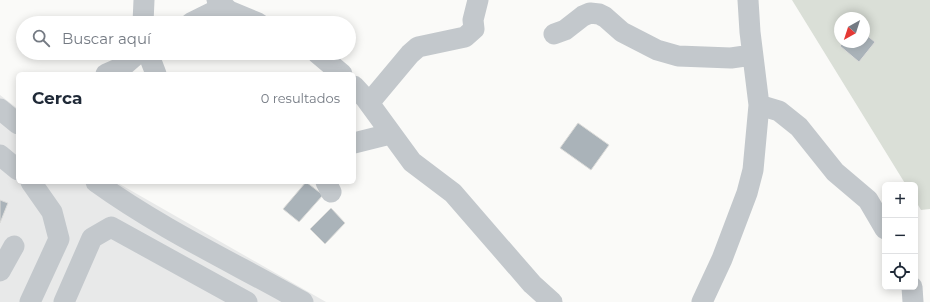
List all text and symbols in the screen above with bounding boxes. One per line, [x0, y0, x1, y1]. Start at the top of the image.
north arrow [834, 12, 870, 48]
search box [16, 16, 356, 60]
icon: search [30, 27, 52, 49]
text: Buscar aquí [62, 29, 151, 48]
text: Cerca [32, 88, 82, 108]
text: 0 resultados [261, 90, 340, 106]
map controls [882, 182, 918, 290]
button: + [882, 182, 918, 218]
button: − [882, 218, 918, 254]
button: locate [882, 254, 918, 290]

